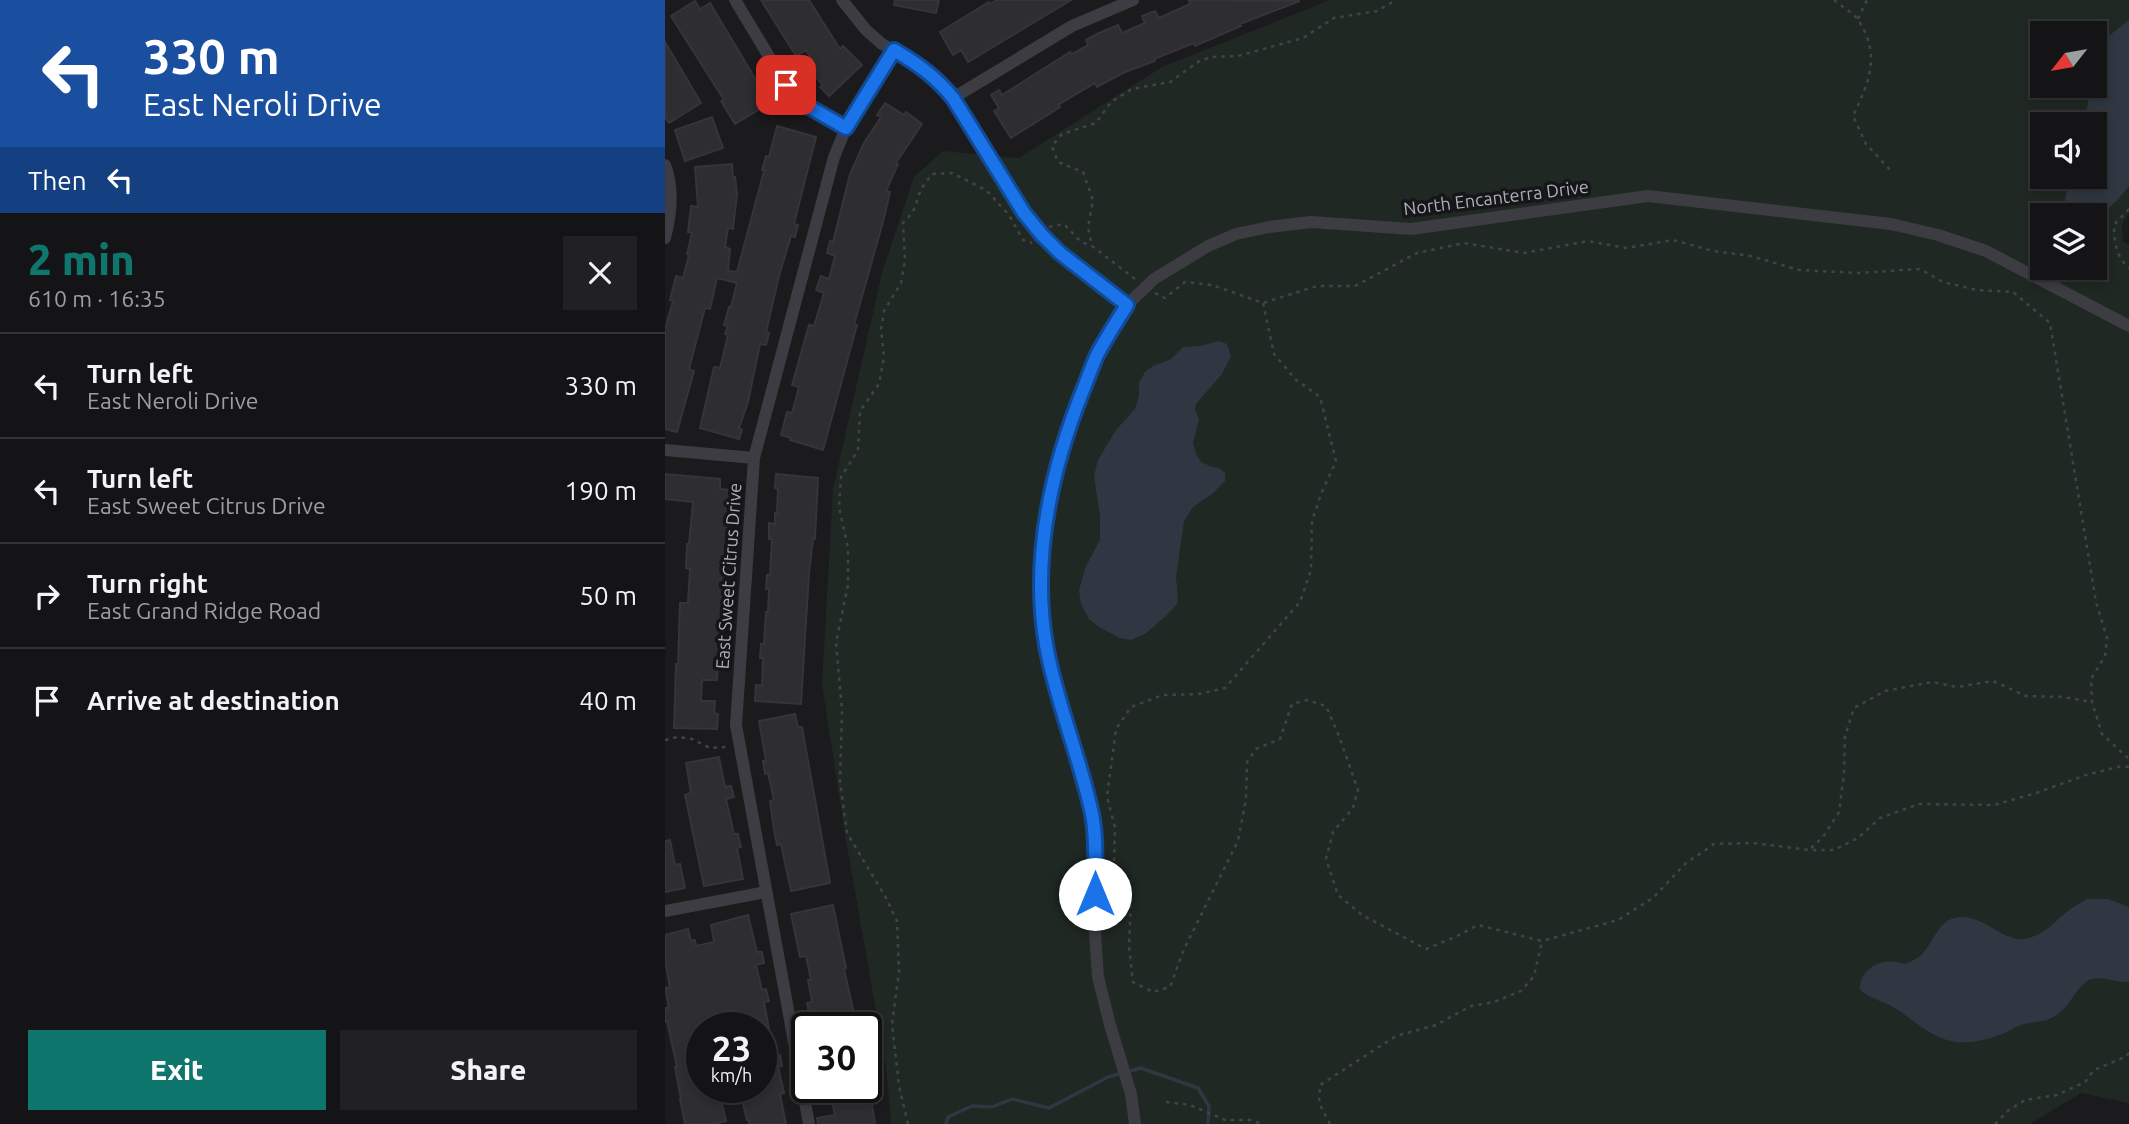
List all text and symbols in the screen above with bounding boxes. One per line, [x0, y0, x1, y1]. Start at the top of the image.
north arrow [2030, 21, 2107, 98]
map controls [2030, 21, 2107, 280]
icon: left [28, 28, 119, 119]
text: 330 m [143, 28, 280, 83]
pin [756, 55, 816, 115]
icon: arrive [767, 66, 805, 104]
text: East Neroli Drive [143, 86, 382, 122]
button: sound [2030, 112, 2107, 189]
icon: left [101, 161, 139, 199]
text: Then [28, 166, 87, 195]
street label: North Encanterra Drive [1402, 176, 1590, 218]
button: layers [2030, 203, 2107, 280]
text: 2 min [28, 236, 135, 283]
button: close [563, 236, 637, 310]
text: 610 m · 16:35 [28, 286, 166, 311]
text: Turn left [87, 359, 193, 388]
icon: left [28, 367, 66, 405]
text: 330 m [565, 371, 637, 400]
text: East Neroli Drive [87, 388, 259, 413]
text: Turn left [87, 464, 193, 493]
icon: left [28, 472, 66, 510]
text: 190 m [565, 476, 637, 505]
street label: East Sweet Citrus Drive [712, 482, 744, 670]
text: East Sweet Citrus Drive [87, 493, 326, 518]
text: Turn right [87, 569, 208, 598]
icon: right [28, 577, 66, 615]
text: 50 m [579, 581, 637, 610]
text: East Grand Ridge Road [87, 598, 321, 623]
icon: arrive [28, 682, 66, 720]
text: Arrive at destination [87, 686, 340, 715]
text: 40 m [579, 686, 637, 715]
position arrow [1058, 857, 1132, 931]
speed limit sign: 30 [791, 1012, 882, 1103]
text: 23 [712, 1028, 751, 1068]
button: Exit [28, 1030, 326, 1110]
button: Share [340, 1030, 637, 1110]
text: km/h [711, 1065, 752, 1085]

